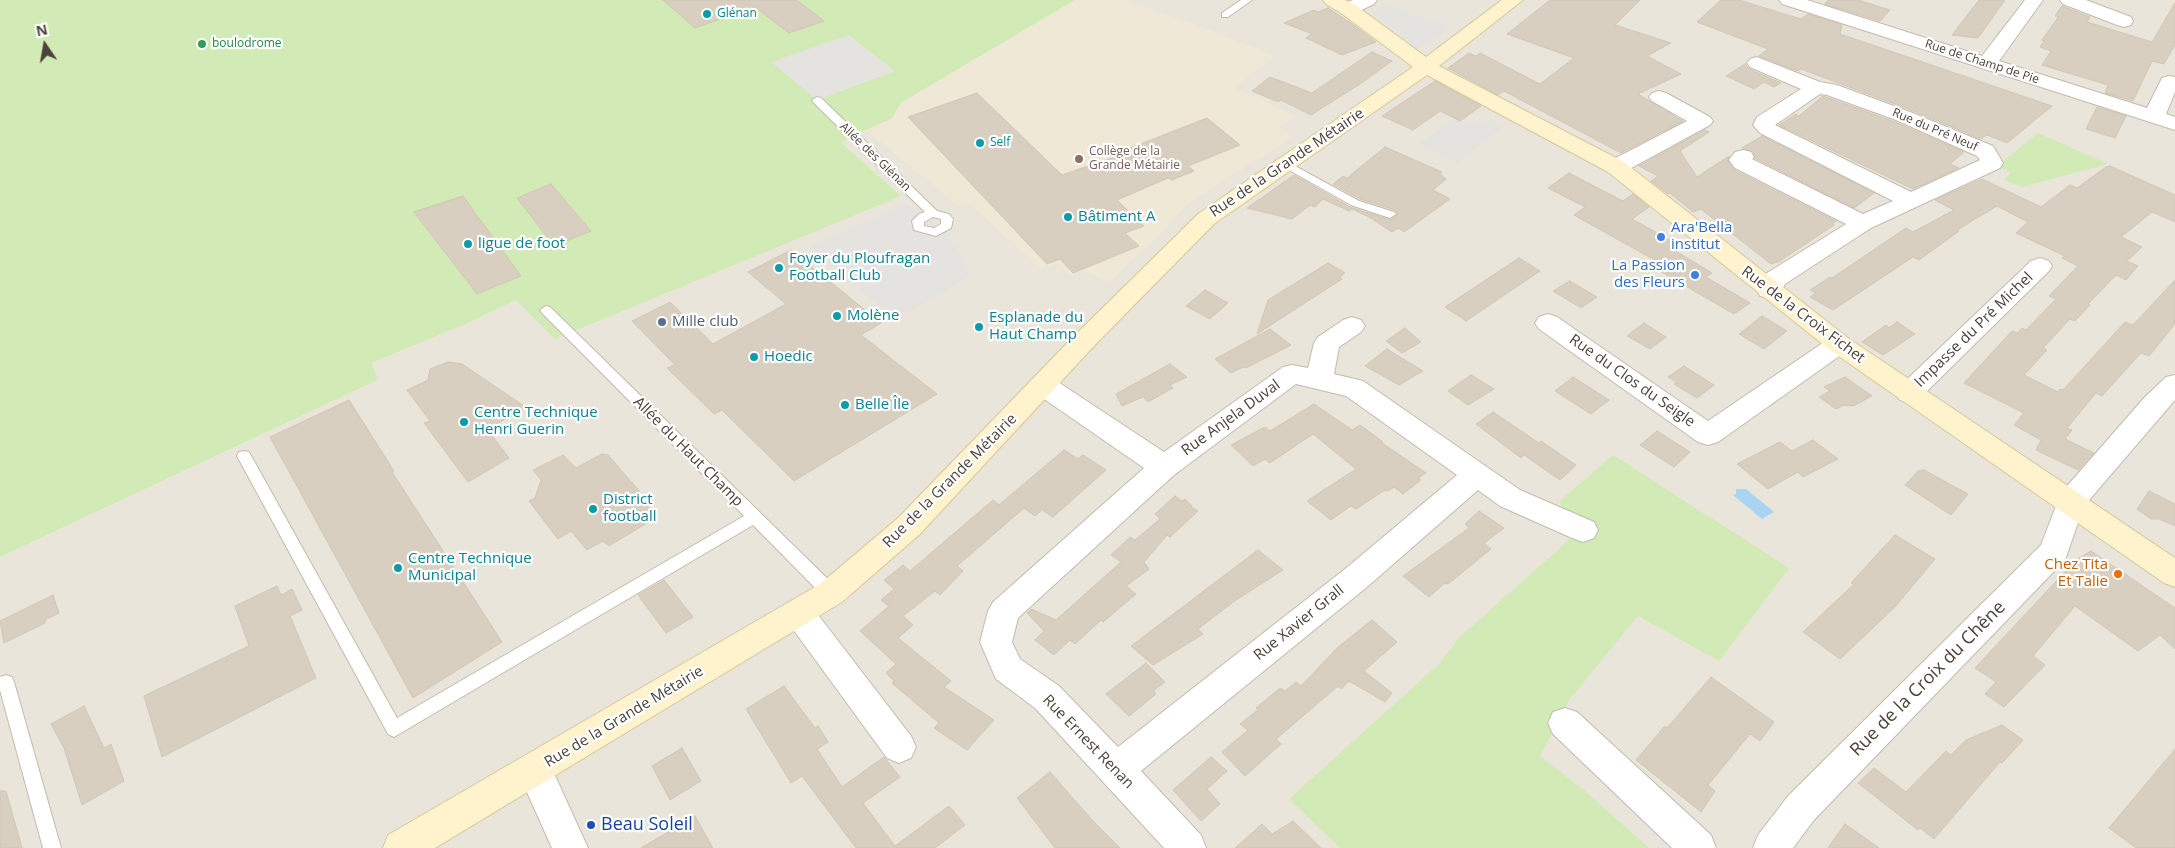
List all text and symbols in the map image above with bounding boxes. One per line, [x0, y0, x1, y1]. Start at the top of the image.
place label: Glénan [717, 7, 757, 21]
marker: Glénan [701, 8, 713, 20]
text: N [34, 19, 49, 40]
north arrow [20, 20, 70, 70]
place label: boulodrome [212, 37, 281, 51]
street label: Rue de Champ de Pie [1923, 37, 2041, 87]
marker: boulodrome [196, 38, 208, 50]
street label: Rue de la Grande Métairie [1206, 105, 1368, 221]
street label: Rue du Pré Neuf [1890, 105, 1980, 155]
street label: Allée des Glénan [837, 120, 913, 194]
place label: Self [990, 136, 1010, 150]
marker: Self [974, 137, 986, 149]
place label: Collège de la Grande Métairie [1089, 145, 1180, 173]
marker: Collège de la Grande Métairie [1073, 153, 1085, 165]
place label: Bâtiment A [1078, 208, 1155, 226]
marker: Bâtiment A [1062, 211, 1074, 223]
place label: Ara'Bella institut [1671, 219, 1732, 254]
marker: Ara'Bella institut [1655, 231, 1667, 243]
place label: ligue de foot [478, 235, 565, 253]
marker: ligue de foot [462, 238, 474, 250]
place label: Foyer du Ploufragan Football Club [789, 250, 930, 285]
place label: La Passion des Fleurs [1611, 257, 1685, 292]
marker: Foyer du Ploufragan Football Club [773, 262, 785, 274]
street label: Rue de la Croix Fichet [1738, 263, 1868, 367]
marker: La Passion des Fleurs [1689, 269, 1701, 281]
street label: Impasse du Pré Michel [1911, 269, 2037, 391]
place label: Molène [847, 307, 899, 325]
place label: Esplanade du Haut Champ [989, 309, 1083, 344]
marker: Molène [831, 310, 843, 322]
place label: Mille club [672, 313, 739, 331]
marker: Mille club [656, 316, 668, 328]
marker: Esplanade du Haut Champ [973, 321, 985, 333]
street label: Rue du Clos du Seigle [1566, 331, 1698, 431]
place label: Hoedic [764, 348, 813, 366]
marker: Hoedic [748, 351, 760, 363]
street label: Rue Anjela Duval [1178, 376, 1284, 460]
street label: Allée du Haut Champ [629, 393, 747, 511]
place label: Belle Île [855, 396, 909, 414]
marker: Belle Île [839, 399, 851, 411]
place label: Centre Technique Henri Guerin [474, 404, 598, 439]
street label: Rue de la Grande Métairie [879, 410, 1021, 552]
marker: Centre Technique Henri Guerin [458, 416, 470, 428]
place label: District football [603, 491, 657, 526]
marker: District football [587, 503, 599, 515]
place label: Centre Technique Municipal [408, 550, 532, 585]
place label: Chez Tita Et Talie [2044, 556, 2108, 591]
marker: Centre Technique Municipal [392, 562, 404, 574]
marker: Chez Tita Et Talie [2112, 568, 2124, 580]
street label: Rue Xavier Grall [1250, 581, 1348, 665]
street label: Rue de la Croix du Chêne [1846, 597, 2010, 761]
street label: Rue de la Grande Métairie [541, 662, 707, 772]
street label: Rue Ernest Renan [1039, 691, 1137, 793]
place label: Beau Soleil [601, 814, 693, 836]
marker: Beau Soleil [585, 819, 597, 831]

